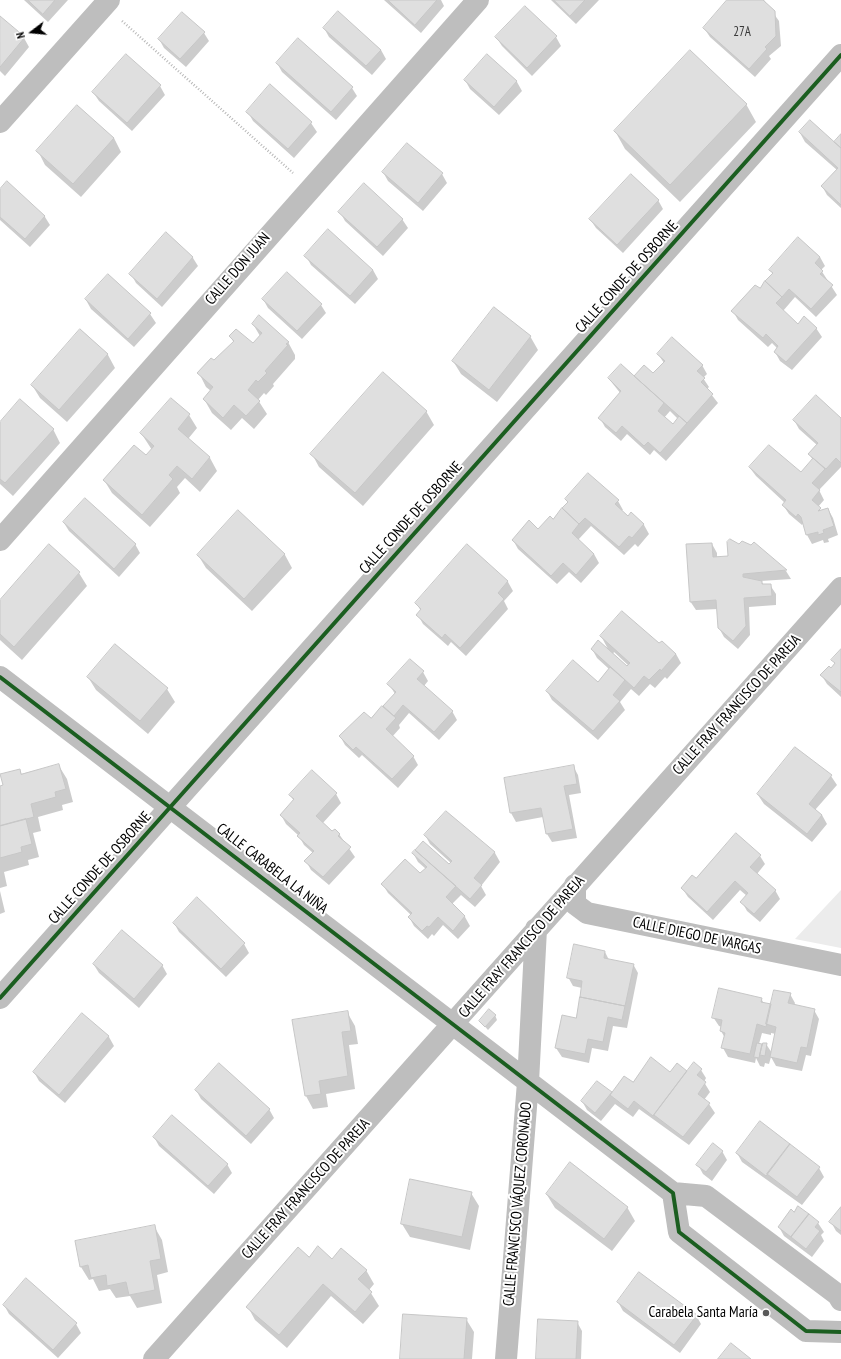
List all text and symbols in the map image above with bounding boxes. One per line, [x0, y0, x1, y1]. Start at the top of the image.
north arrow [12, 12, 52, 52]
house number: 27A [733, 24, 751, 40]
text: N [13, 31, 28, 40]
street label: CALLE CONDE DE OSBORNE [572, 217, 682, 337]
street label: CALLE DON JUAN [202, 229, 274, 309]
street label: CALLE CONDE DE OSBORNE [356, 458, 466, 578]
street label: CALLE FRAY FRANCISCO DE PAREJA [669, 631, 805, 779]
street label: CALLE CONDE DE OSBORNE [45, 808, 155, 928]
street label: CALLE CARABELA LA NIÑA [213, 820, 331, 918]
street label: CALLE FRAY FRANCISCO DE PAREJA [455, 872, 589, 1022]
street label: CALLE DIEGO DE VARGAS [631, 914, 763, 958]
street label: CALLE FRANCISCO VÁQUEZ CORONADO [500, 1101, 536, 1307]
street label: CALLE FRAY FRANCISCO DE PAREJA [238, 1115, 374, 1263]
place label: Carabela Santa María [649, 1304, 758, 1322]
marker: Carabela Santa María [761, 1308, 771, 1318]

